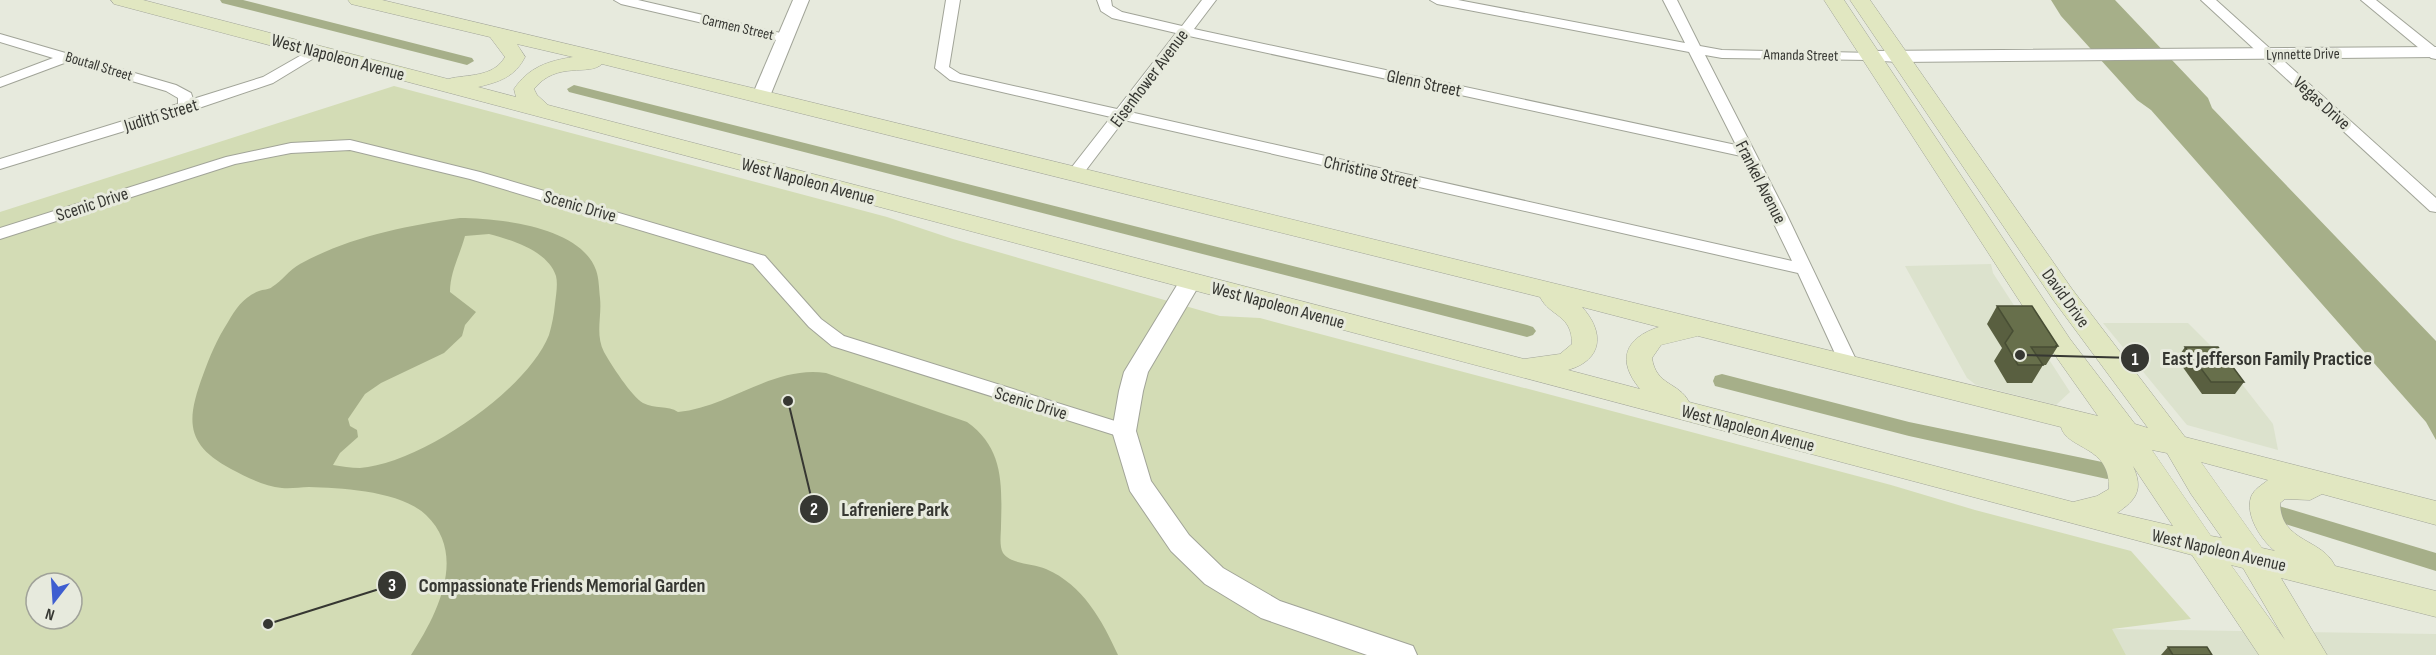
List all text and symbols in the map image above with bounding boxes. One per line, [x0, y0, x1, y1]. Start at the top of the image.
street label: Carmen Street [700, 10, 776, 45]
street label: Eisenhower Avenue [1106, 25, 1193, 131]
street label: West Napoleon Avenue [269, 30, 407, 85]
street label: Lynnette Drive [2266, 44, 2340, 65]
street label: Amanda Street [1763, 45, 1839, 66]
street label: Boutall Street [63, 47, 135, 86]
street label: Glenn Street [1385, 65, 1464, 102]
street label: Vegas Drive [2289, 72, 2354, 134]
street label: Judith Street [121, 94, 201, 137]
street label: Frankel Avenue [1731, 137, 1790, 227]
street label: Christine Street [1322, 151, 1421, 194]
street label: West Napoleon Avenue [739, 154, 877, 209]
street label: Scenic Drive [53, 183, 131, 226]
street label: Scenic Drive [541, 186, 619, 227]
street label: David Drive [2037, 265, 2094, 332]
street label: West Napoleon Avenue [1209, 278, 1347, 333]
callout: East Jefferson Family Practice [2120, 339, 2384, 377]
text: East Jefferson Family Practice [2162, 347, 2372, 371]
text: 1 [2131, 349, 2139, 370]
street label: Scenic Drive [992, 383, 1070, 424]
street label: West Napoleon Avenue [1679, 401, 1817, 456]
callout: Lafreniere Park [799, 490, 960, 528]
text: Lafreniere Park [841, 498, 949, 522]
text: 2 [810, 499, 818, 520]
street label: West Napoleon Avenue [2150, 525, 2288, 576]
callout: Compassionate Friends Memorial Garden [377, 566, 717, 604]
north arrow [24, 571, 84, 631]
text: Compassionate Friends Memorial Garden [419, 574, 705, 598]
text: 3 [388, 575, 396, 596]
text: N [43, 604, 57, 624]

